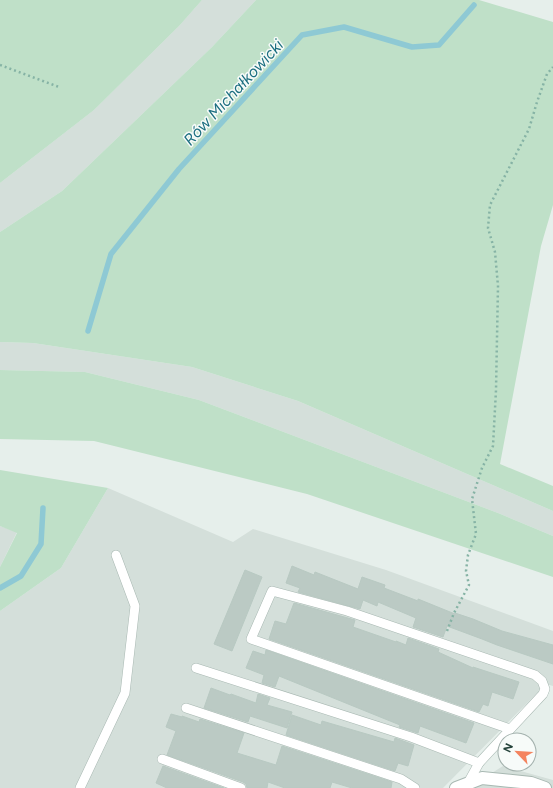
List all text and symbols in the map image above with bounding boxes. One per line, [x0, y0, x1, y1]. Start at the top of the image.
water label: Rów Michałkowicki [180, 35, 287, 149]
north arrow [497, 732, 537, 772]
text: N [501, 741, 516, 755]

